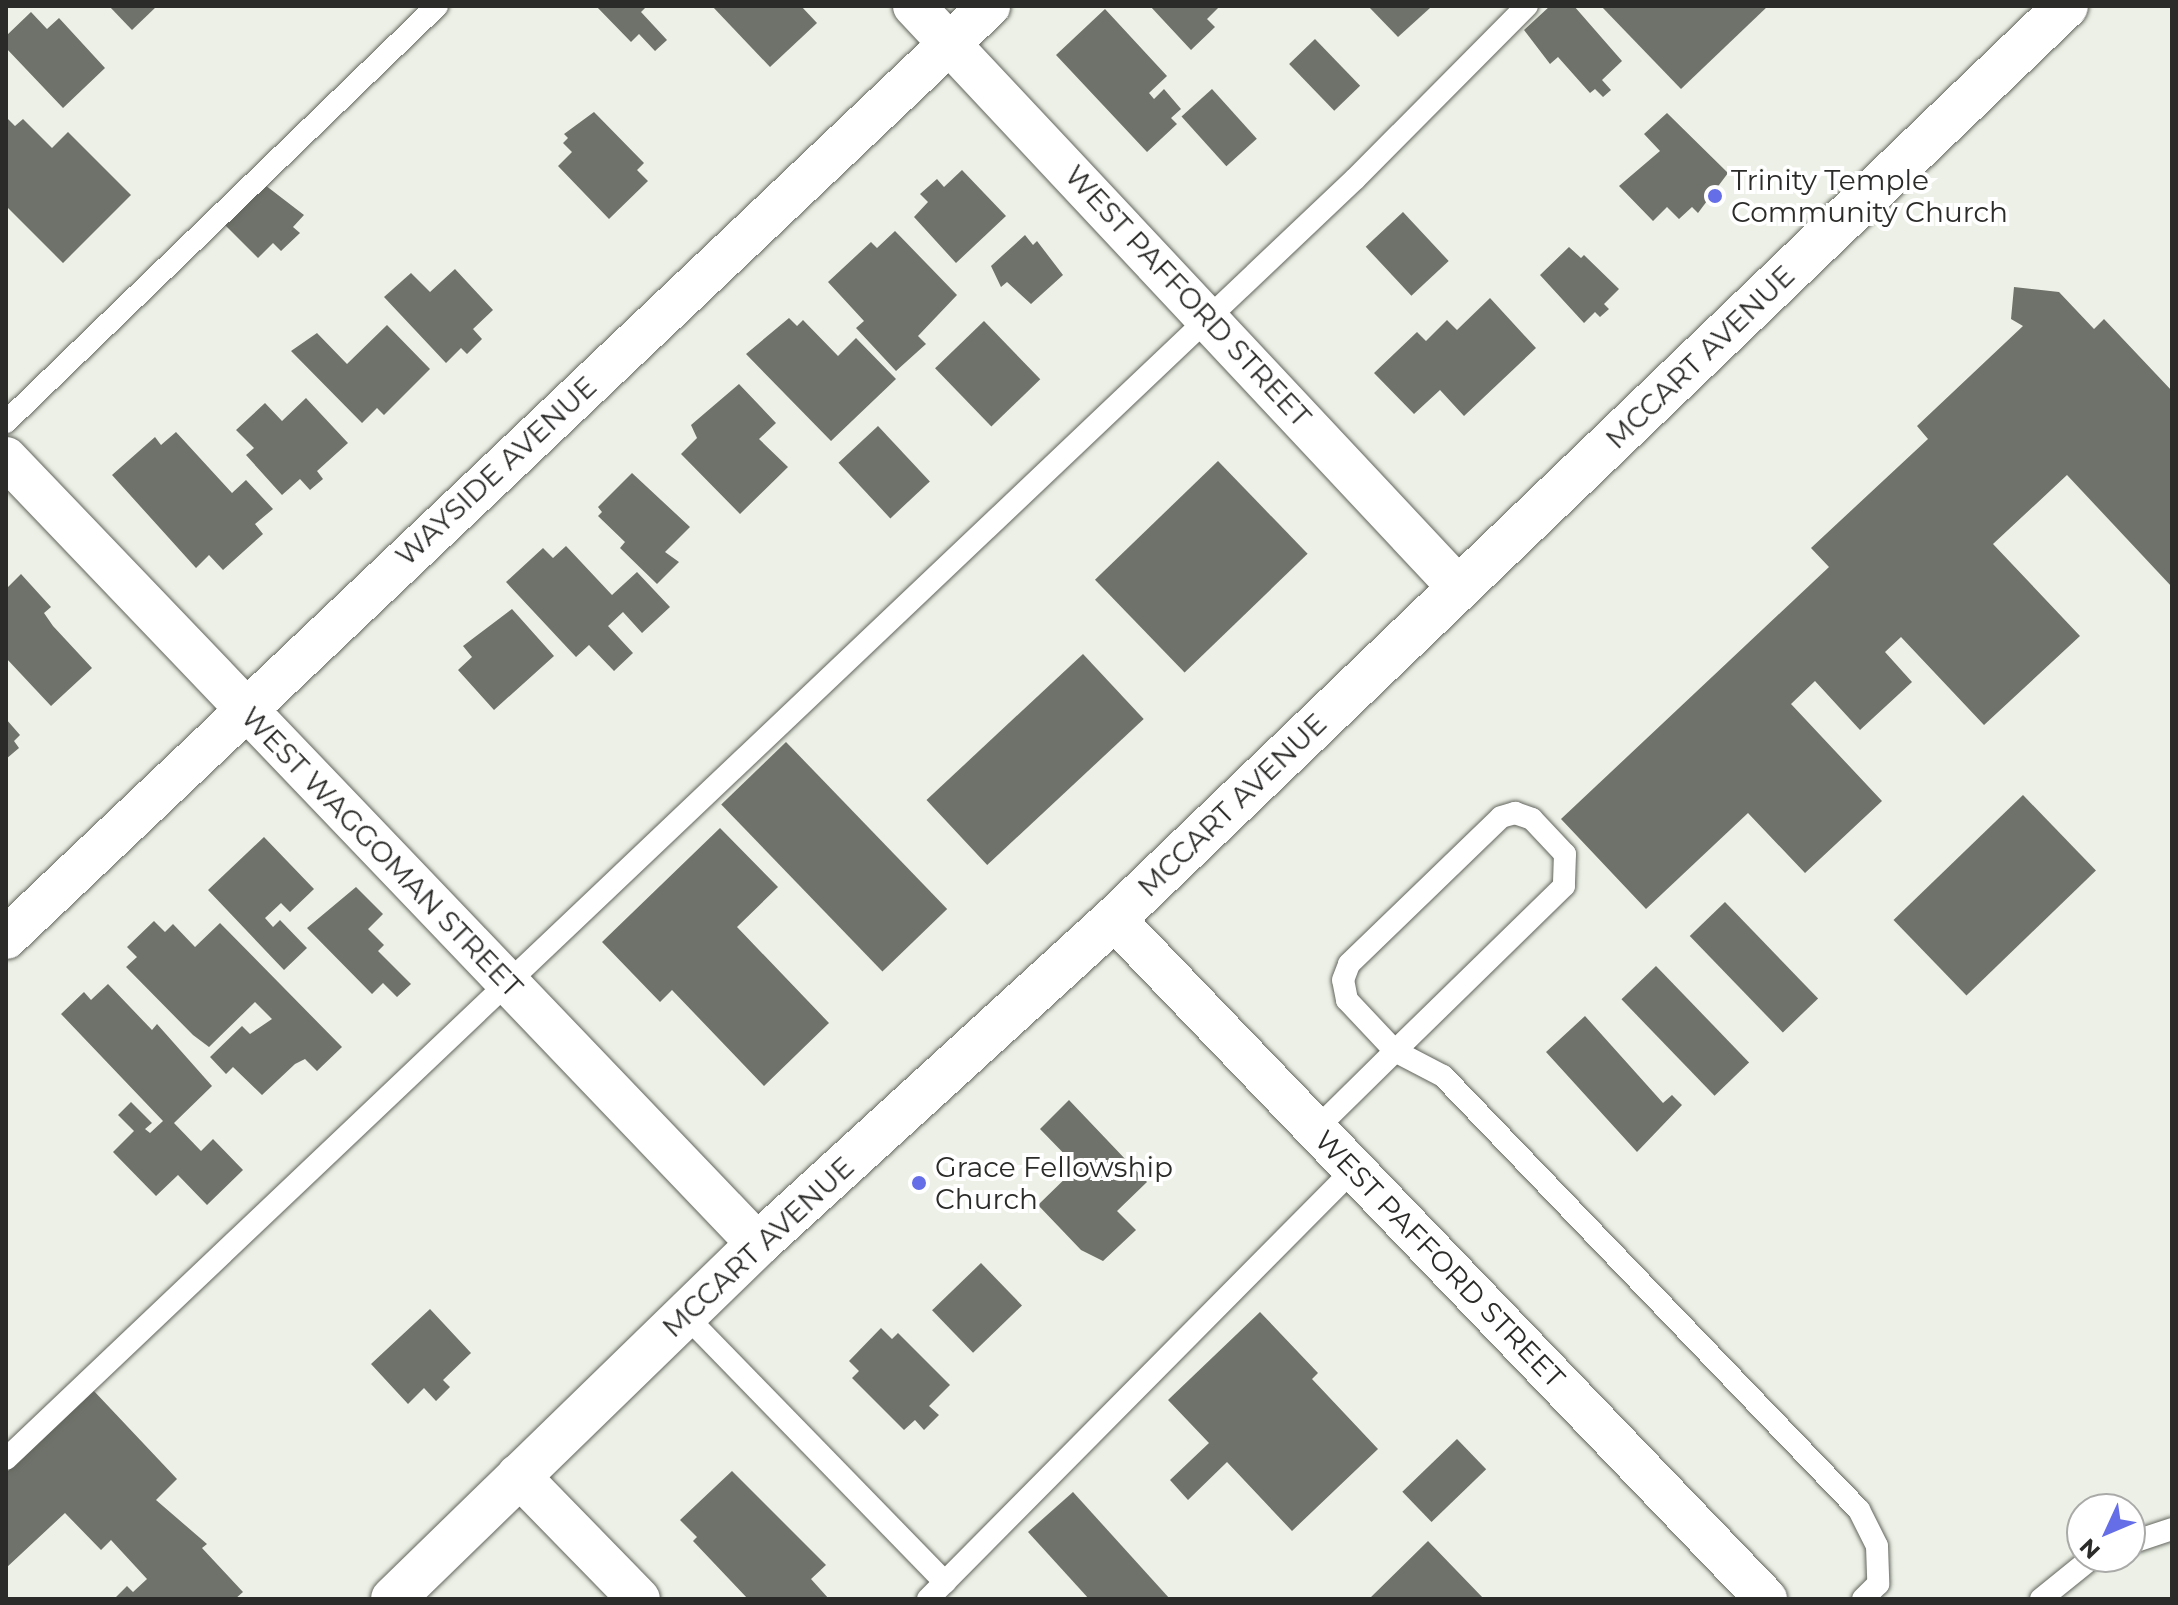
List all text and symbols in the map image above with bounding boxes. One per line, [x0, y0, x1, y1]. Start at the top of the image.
street label: WEST PAFFORD STREET [1058, 158, 1318, 434]
place label: Trinity Temple Community Church [1731, 163, 2008, 229]
marker: Trinity Temple Community Church [1706, 187, 1724, 205]
street label: MCCART AVENUE [1599, 258, 1801, 456]
street label: WAYSIDE AVENUE [389, 369, 603, 573]
street label: WEST WAGGOMAN STREET [234, 700, 530, 1004]
street label: MCCART AVENUE [1131, 706, 1333, 904]
street label: WEST PAFFORD STREET [1308, 1123, 1572, 1395]
street label: MCCART AVENUE [655, 1150, 861, 1344]
place label: Grace Fellowship Church [935, 1150, 1173, 1216]
marker: Grace Fellowship Church [910, 1174, 928, 1192]
north arrow [2066, 1493, 2146, 1573]
text: N [2074, 1533, 2106, 1564]

